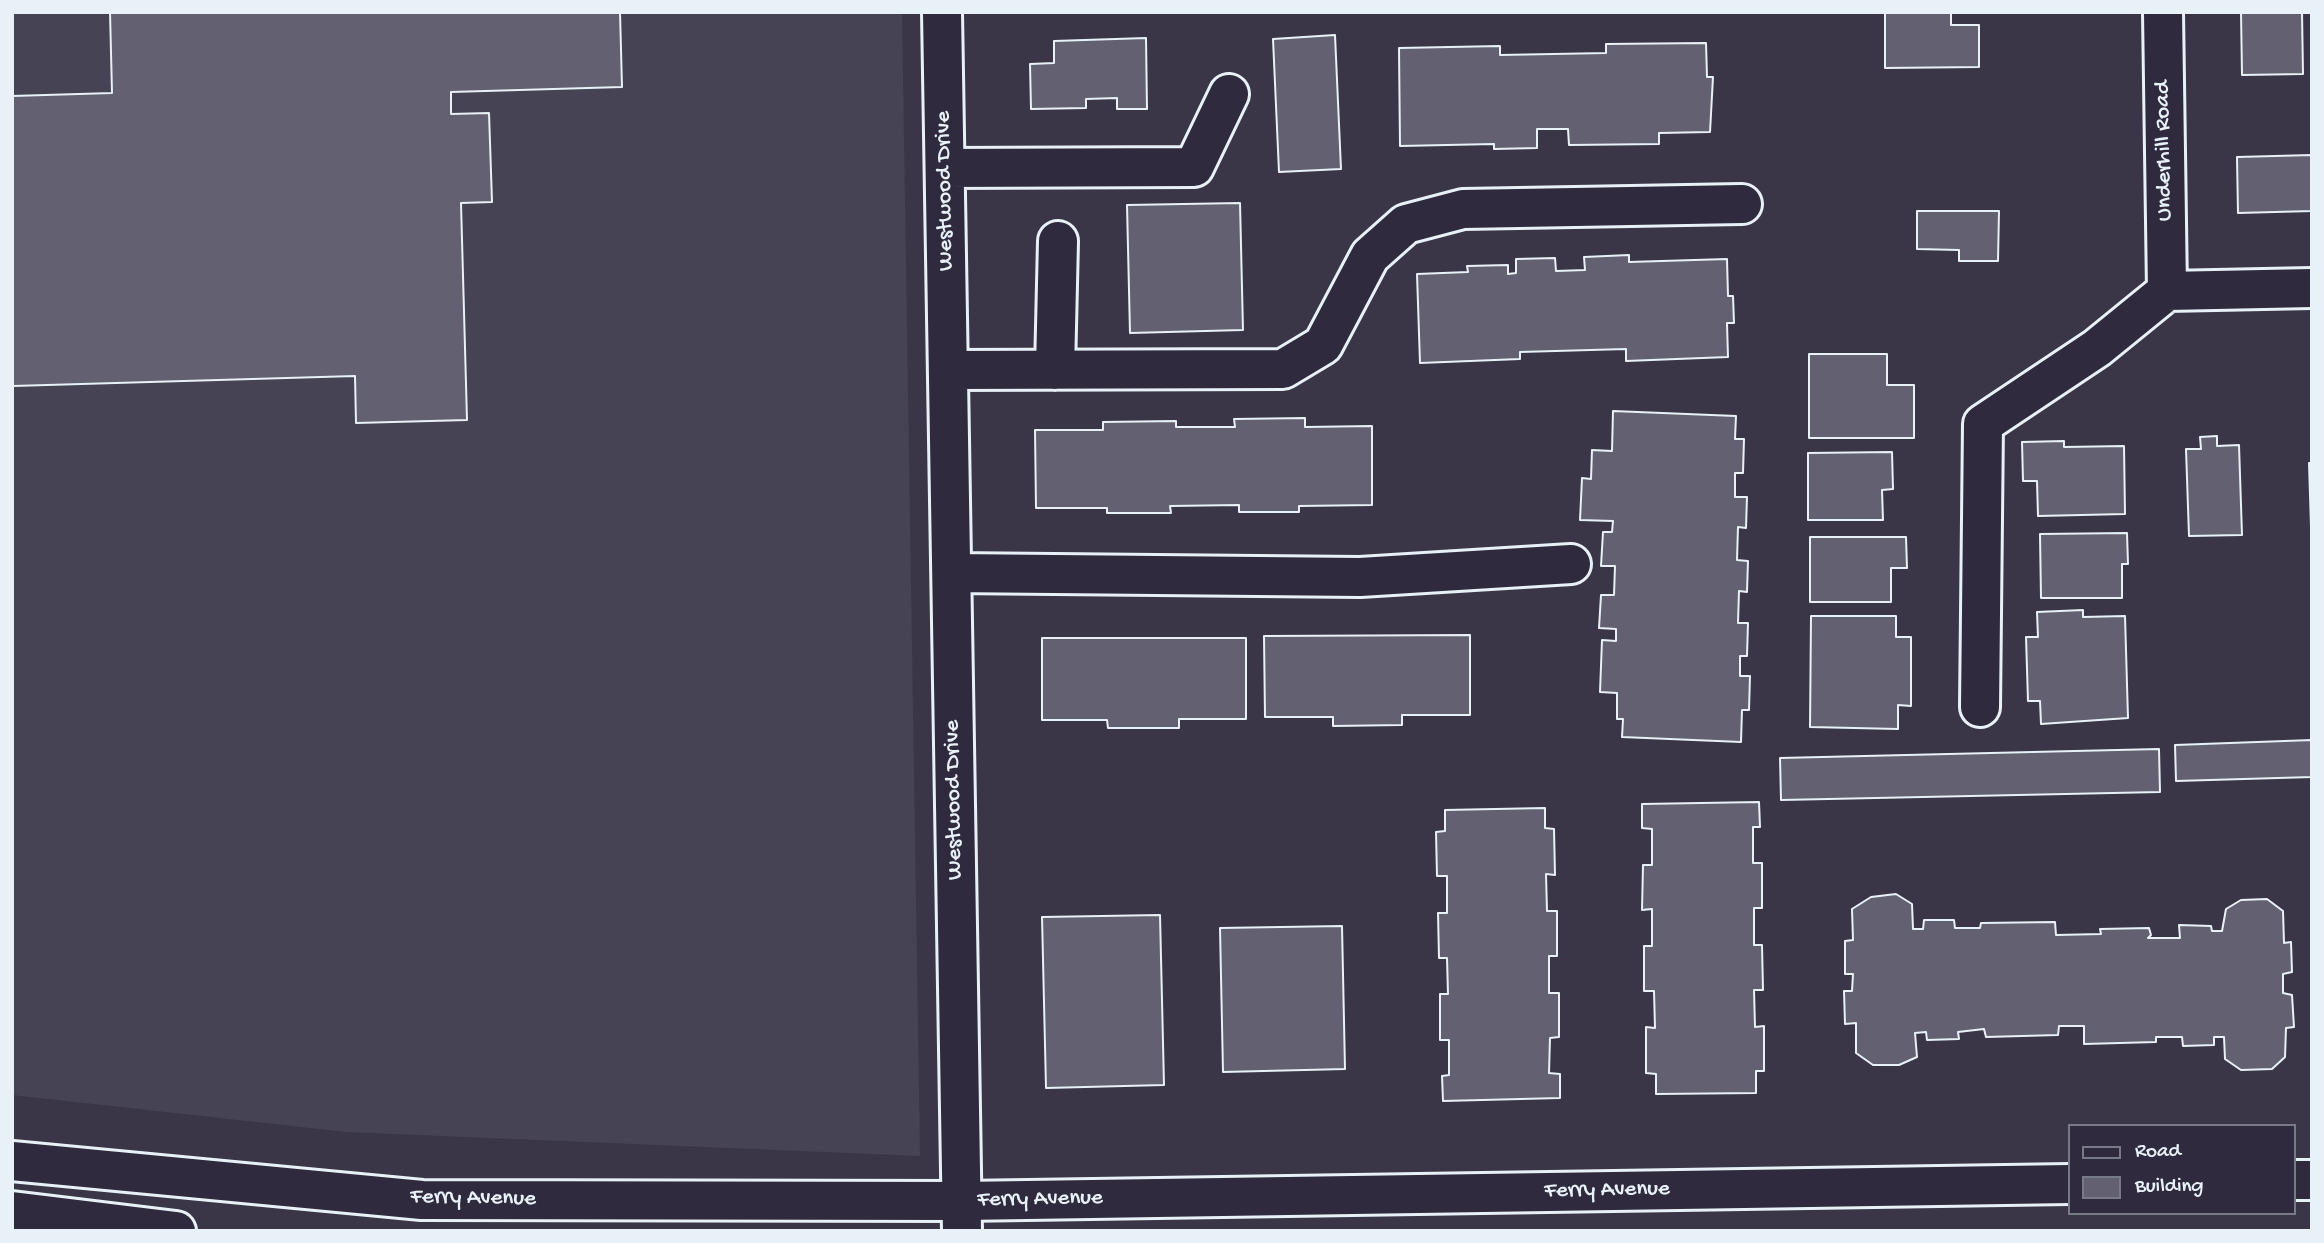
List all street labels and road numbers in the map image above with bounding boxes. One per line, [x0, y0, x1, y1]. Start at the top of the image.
street label: Underhill Road [2150, 80, 2180, 222]
street label: Westwood Drive [931, 111, 961, 271]
street label: Westwood Drive [940, 720, 970, 880]
street label: Ferry Avenue [1544, 1176, 1670, 1206]
street label: Ferry Avenue [410, 1184, 536, 1214]
street label: Ferry Avenue [977, 1185, 1103, 1215]

